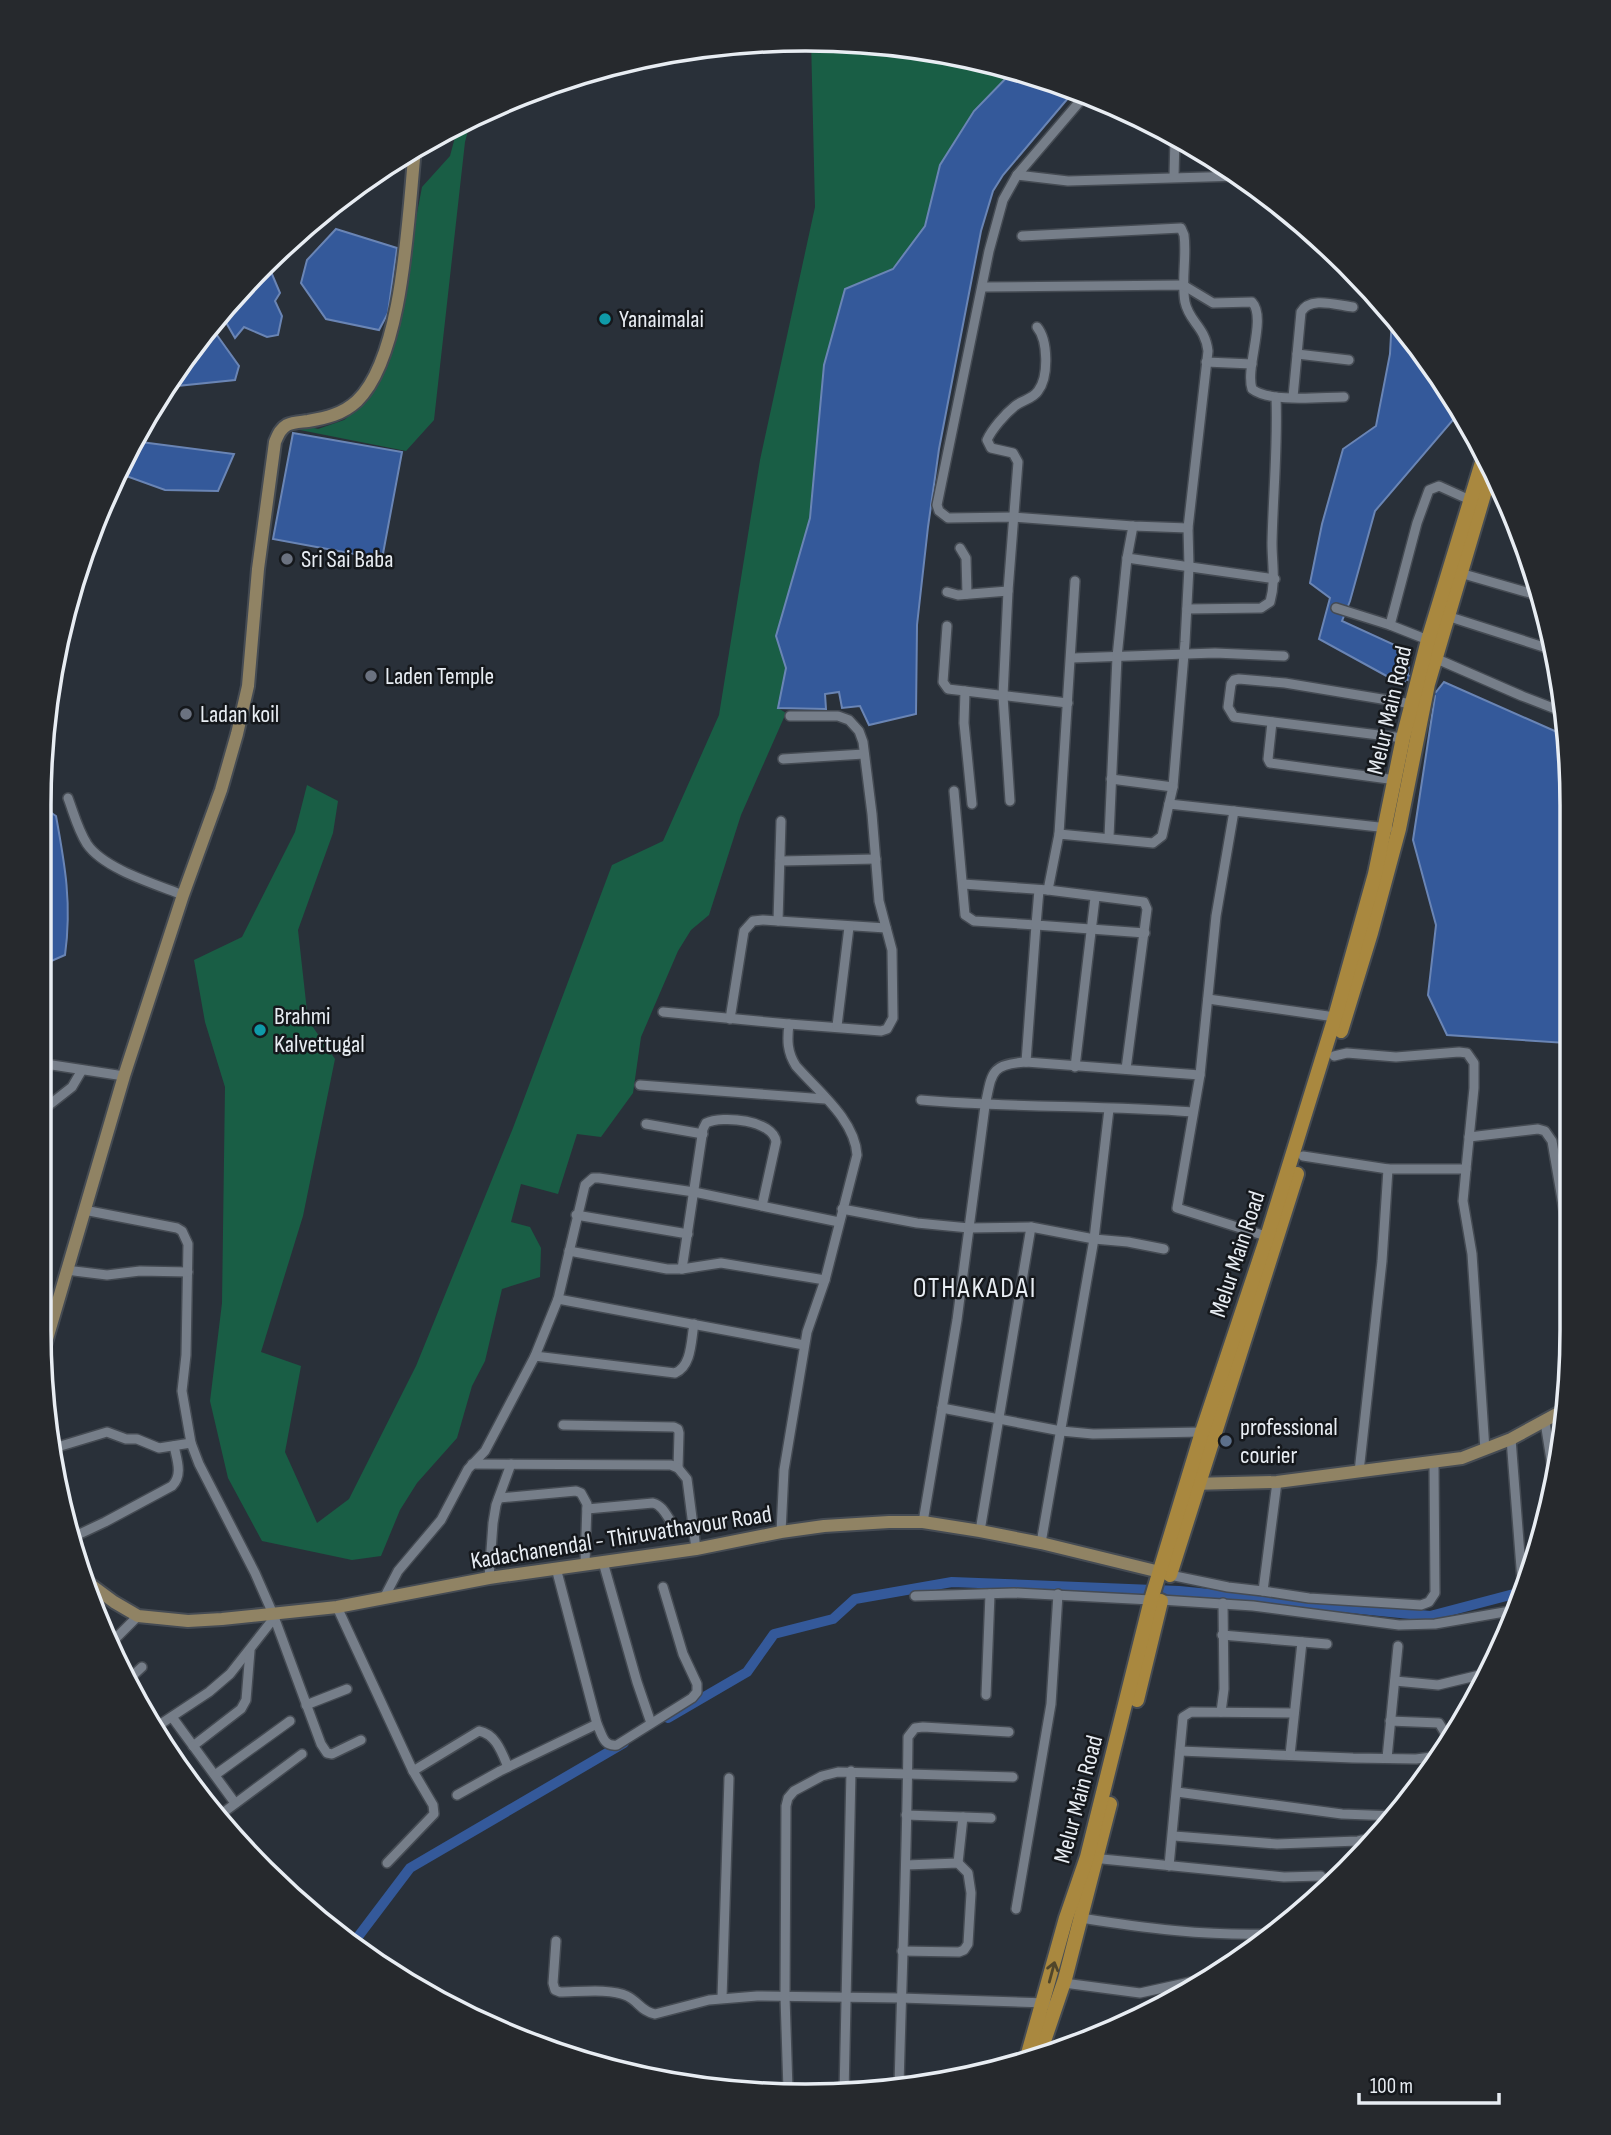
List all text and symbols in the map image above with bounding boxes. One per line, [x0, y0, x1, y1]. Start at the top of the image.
place label: Yanaimalai [619, 305, 704, 334]
marker: Yanaimalai [597, 311, 613, 327]
place label: Sri Sai Baba [301, 545, 393, 574]
marker: Sri Sai Baba [279, 551, 295, 567]
street label: Melur Main Road [1361, 643, 1418, 777]
place label: Laden Temple [385, 662, 494, 691]
marker: Laden Temple [363, 668, 379, 684]
place label: Ladan koil [200, 700, 279, 729]
marker: Ladan koil [178, 706, 194, 722]
place label: Brahmi Kalvettugal [274, 1002, 365, 1059]
marker: Brahmi Kalvettugal [252, 1022, 268, 1038]
street label: Melur Main Road [1203, 1187, 1272, 1321]
district label: OTHAKADAI [913, 1272, 1037, 1305]
place label: professional courier [1240, 1413, 1338, 1470]
marker: professional courier [1218, 1433, 1234, 1449]
street label: Kadachanendal - Thiruvathavour Road [468, 1499, 774, 1576]
street label: Melur Main Road [1048, 1732, 1109, 1866]
one-way arrow [1046, 1961, 1059, 1984]
scale bar [1359, 2062, 1499, 2106]
text: 100 m [1370, 2074, 1413, 2099]

